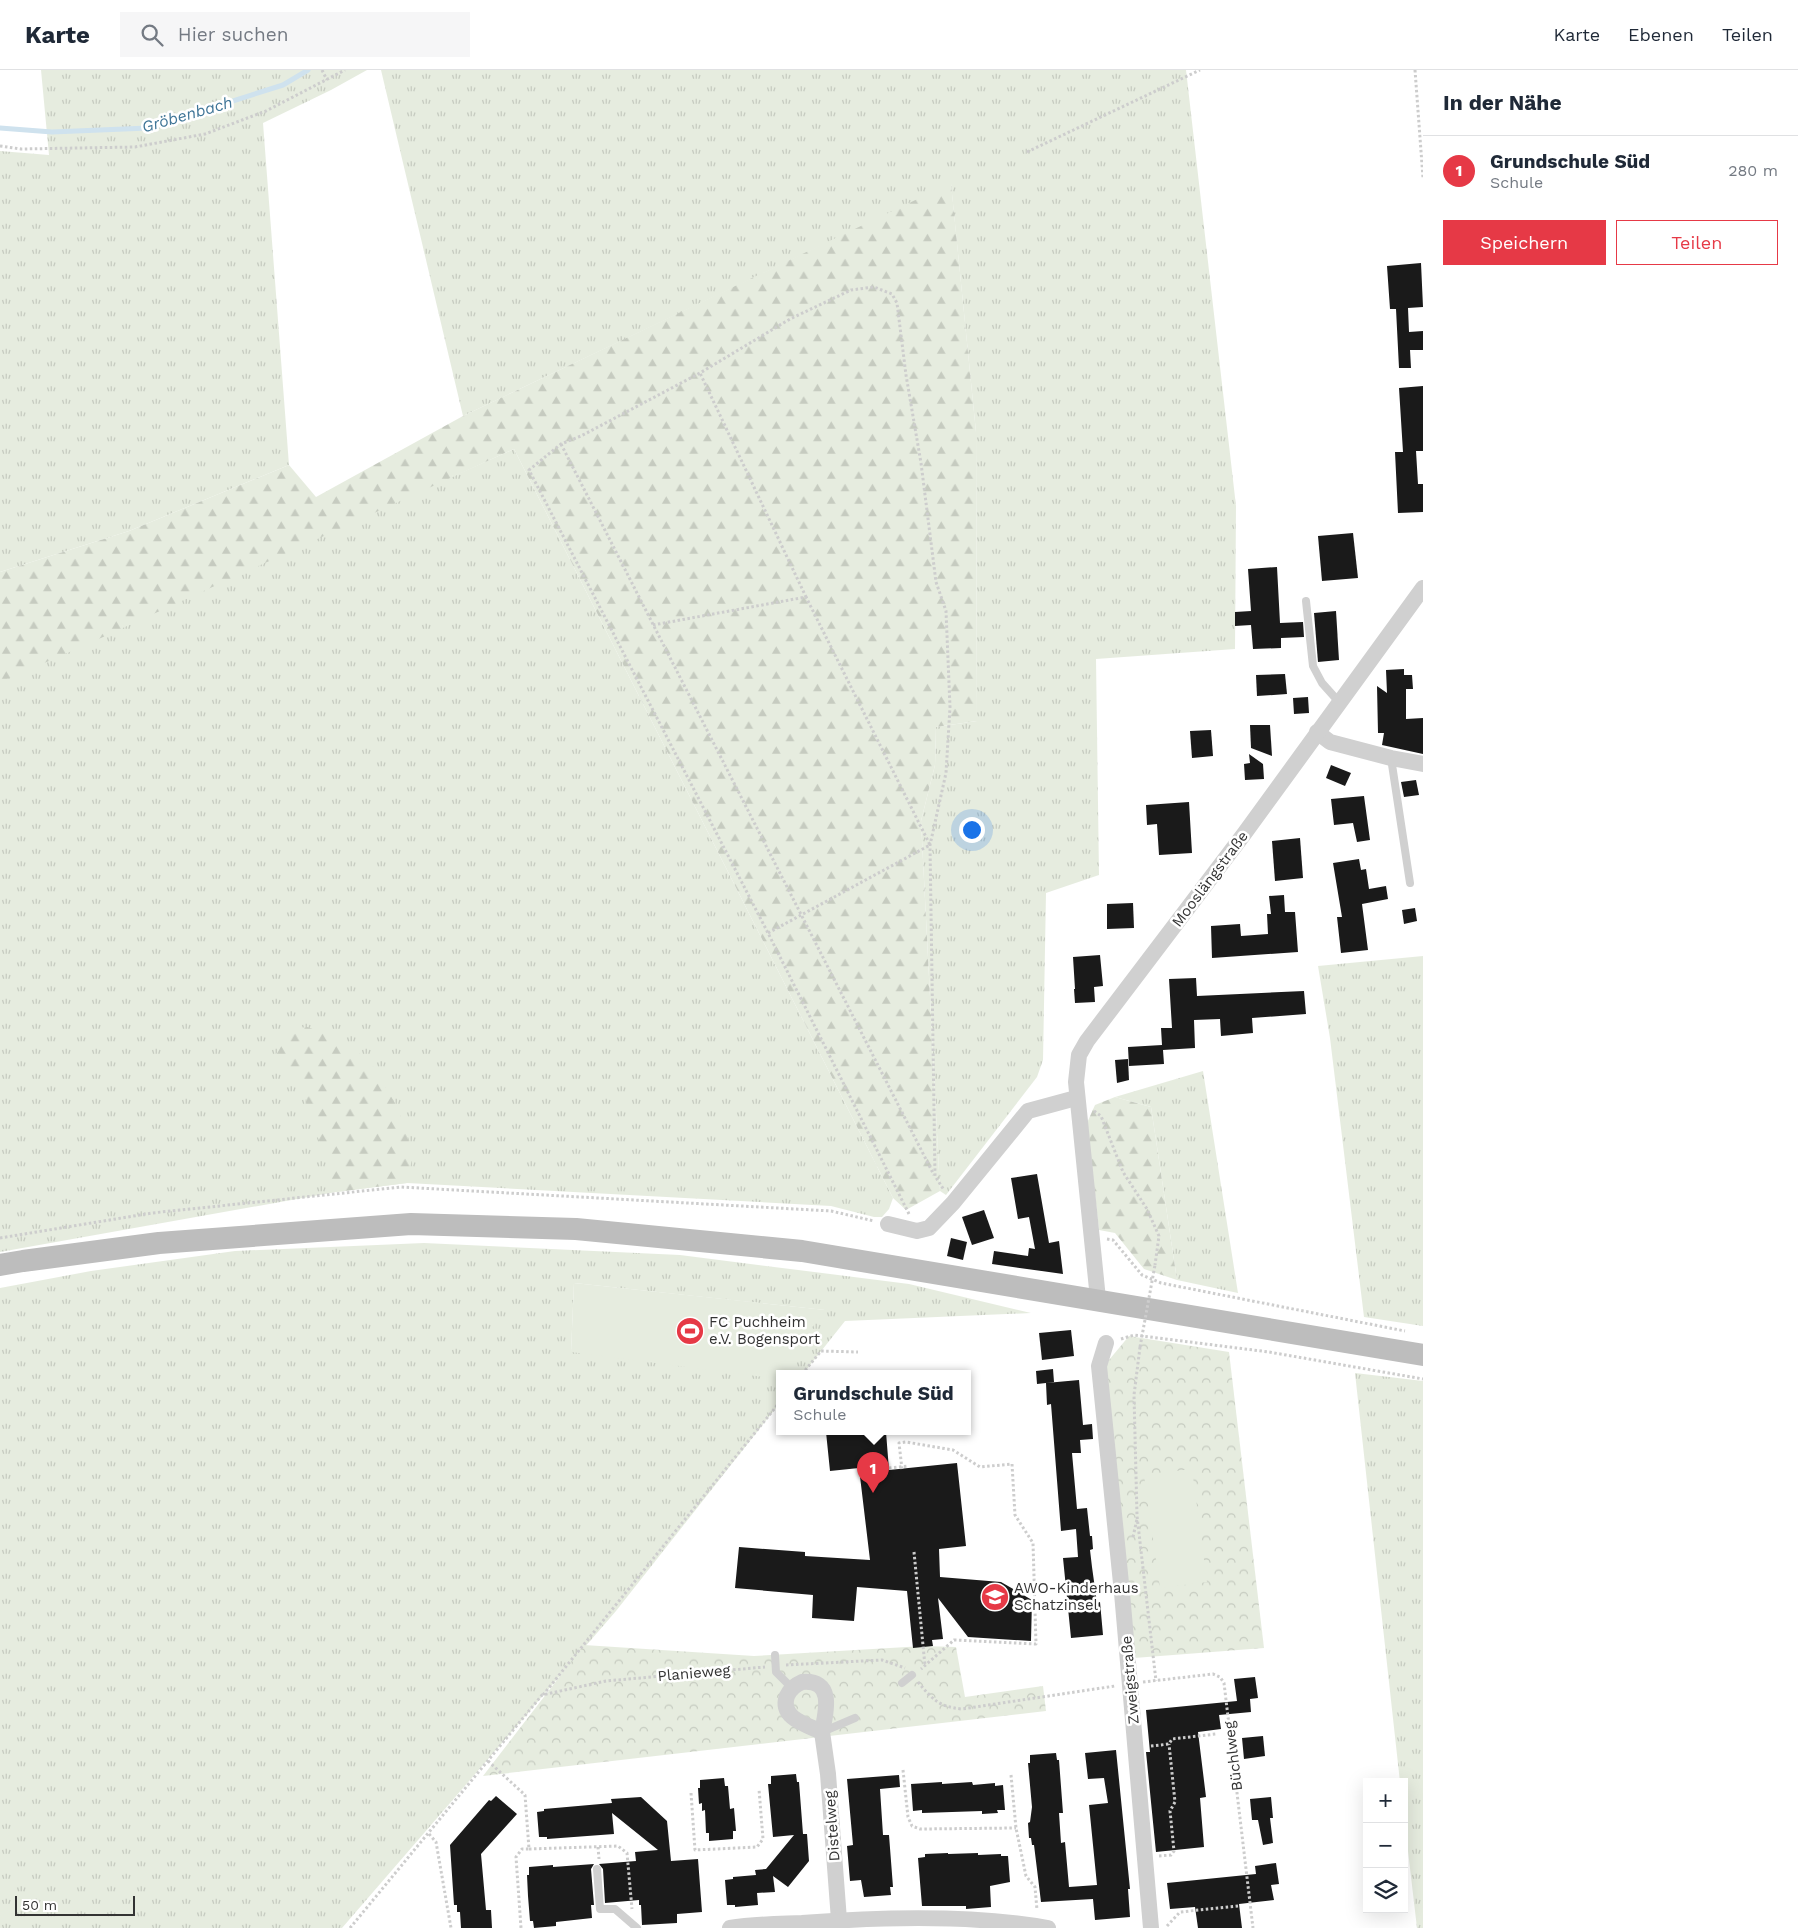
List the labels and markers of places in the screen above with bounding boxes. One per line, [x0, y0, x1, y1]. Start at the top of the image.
place label: FC Puchheim e.V. Bogensport [709, 1313, 821, 1348]
sports icon: FC Puchheim e.V. Bogensport [675, 1316, 705, 1346]
pin: 1 [857, 1452, 889, 1493]
place label: AWO-Kinderhaus Schatzinsel [1014, 1579, 1139, 1614]
school or university icon: AWO-Kinderhaus Schatzinsel [980, 1582, 1010, 1612]

